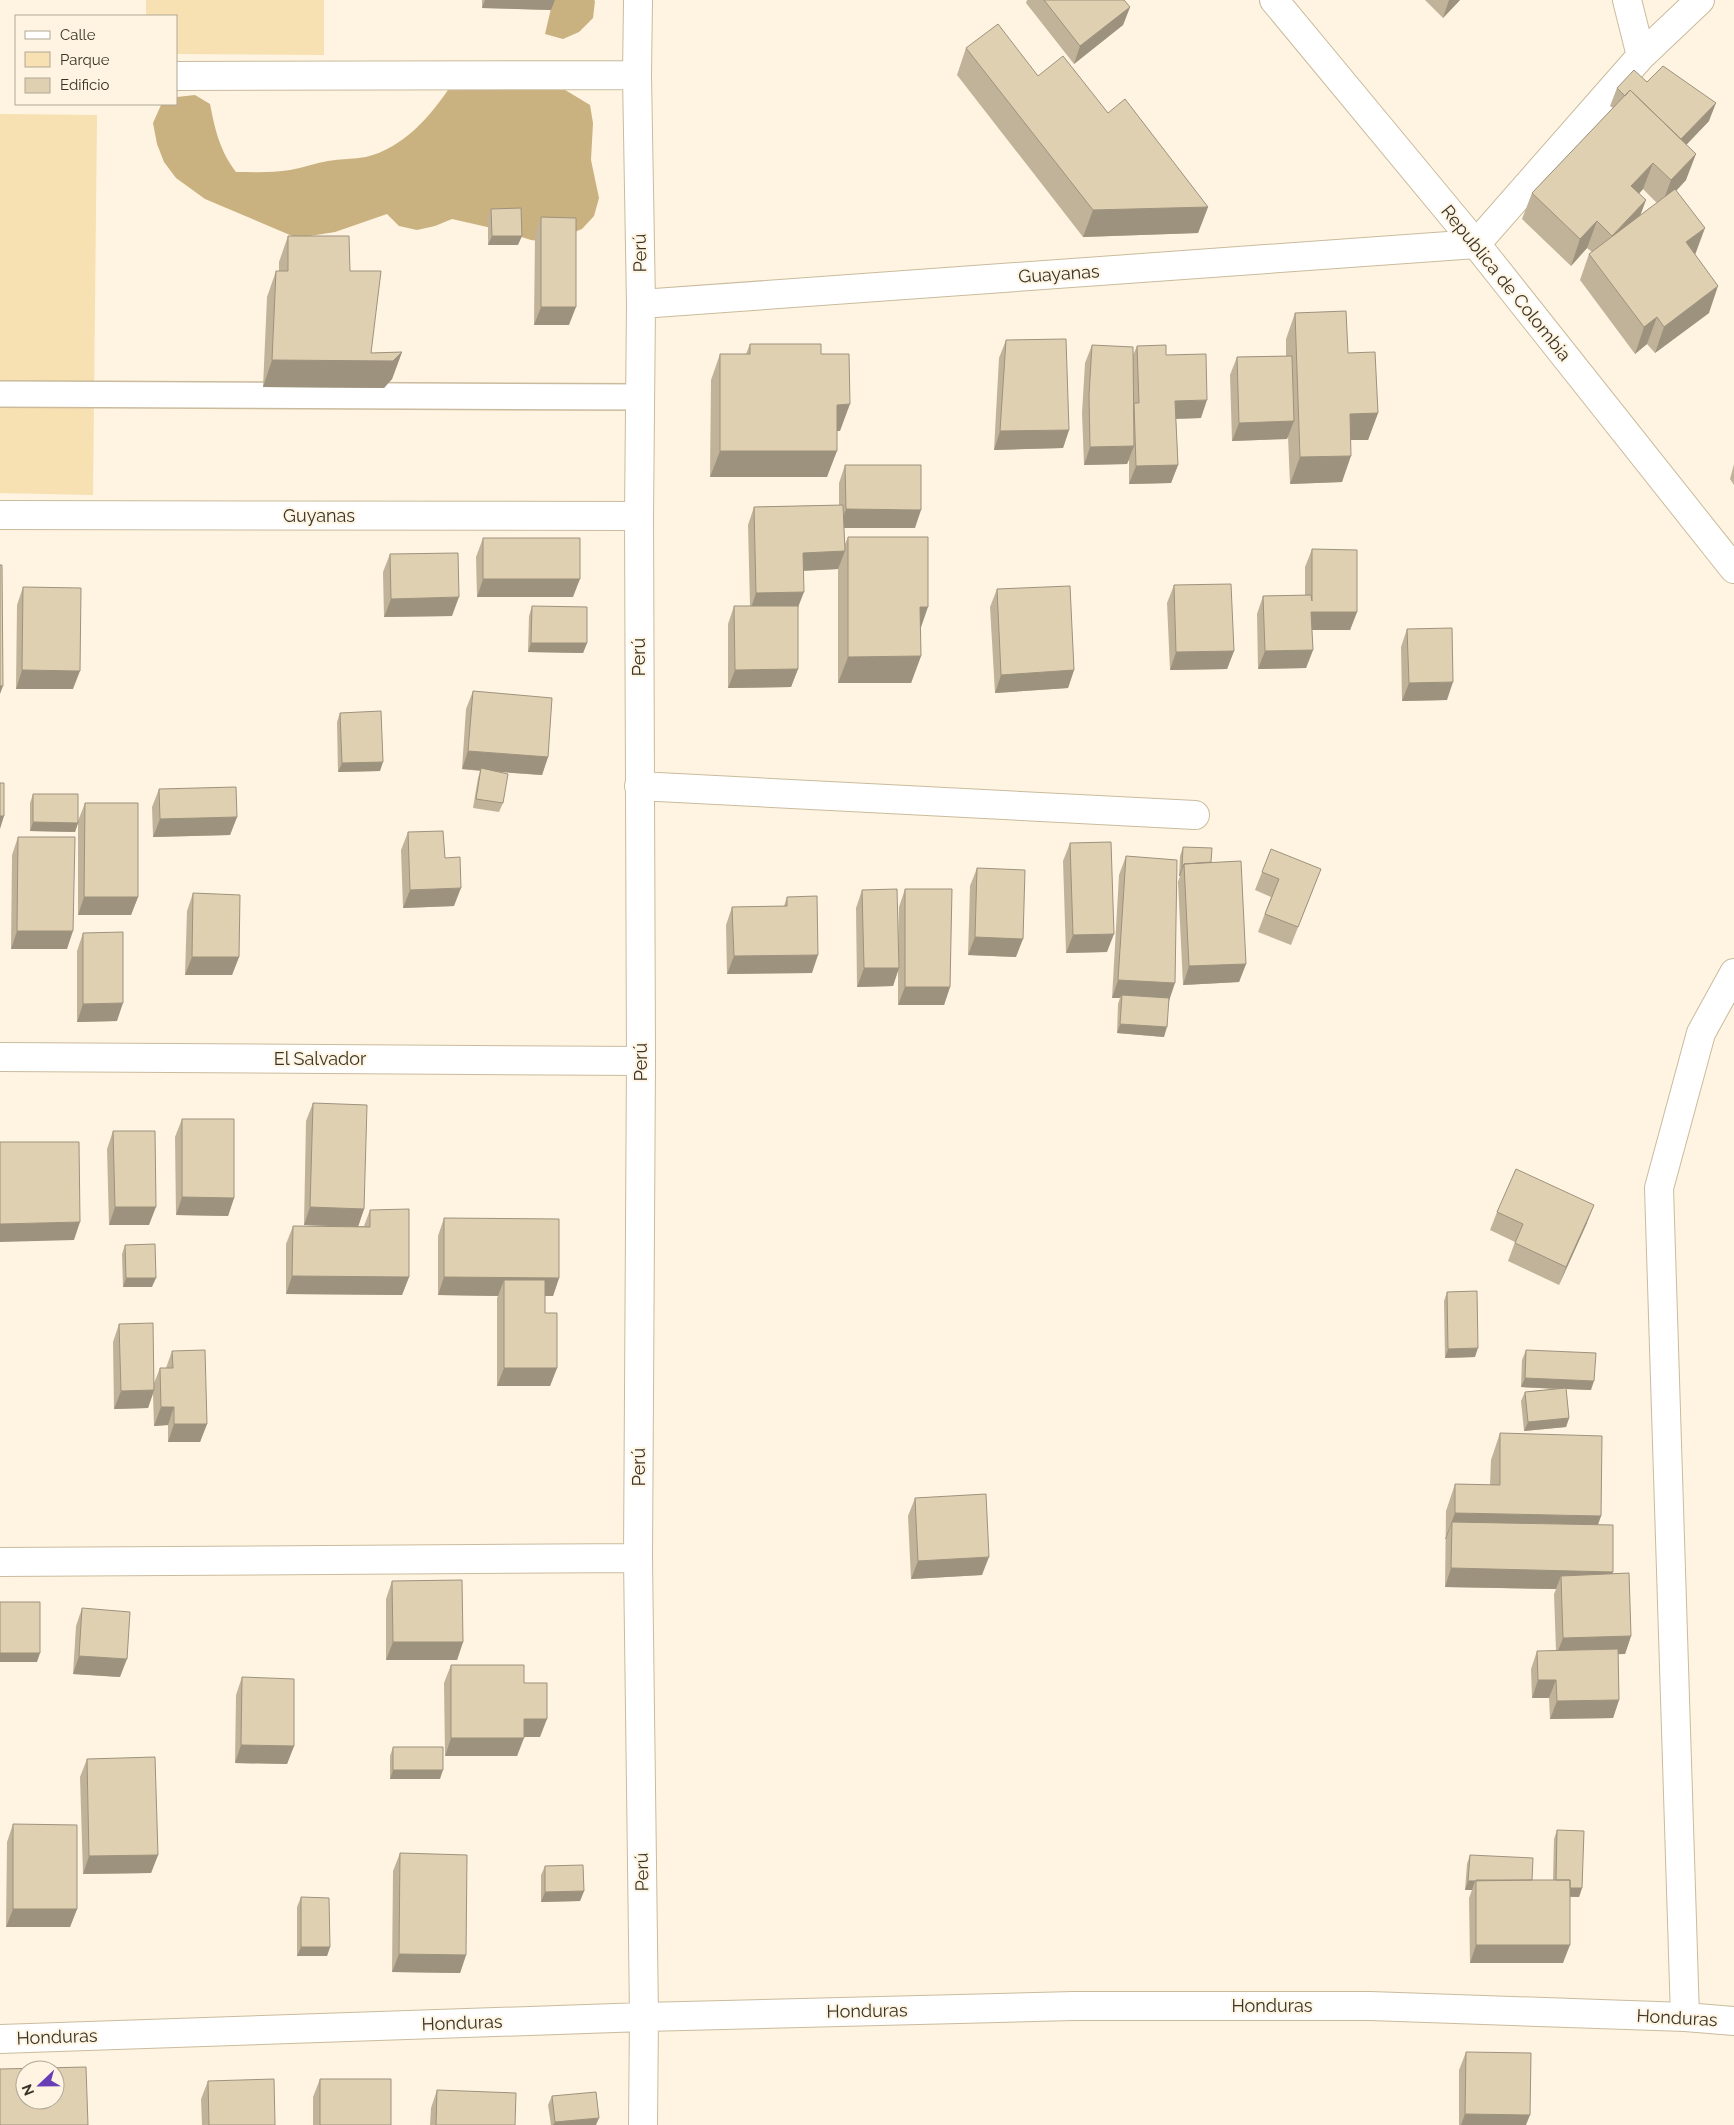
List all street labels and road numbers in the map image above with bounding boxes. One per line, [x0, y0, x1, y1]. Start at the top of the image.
street label: Republica de Colombia [1437, 201, 1576, 365]
street label: Perú [629, 234, 650, 272]
street label: Guayanas [1018, 260, 1101, 287]
street label: Guyanas [283, 505, 355, 526]
street label: Perú [628, 638, 649, 676]
street label: Perú [630, 1043, 651, 1081]
street label: El Salvador [274, 1048, 367, 1069]
street label: Perú [628, 1448, 649, 1486]
street label: Perú [631, 1853, 652, 1891]
street label: Honduras [1231, 1995, 1313, 2016]
street label: Honduras [826, 1999, 908, 2022]
street label: Honduras [1636, 2005, 1718, 2030]
street label: Honduras [421, 2011, 503, 2034]
street label: Honduras [16, 2025, 98, 2048]

